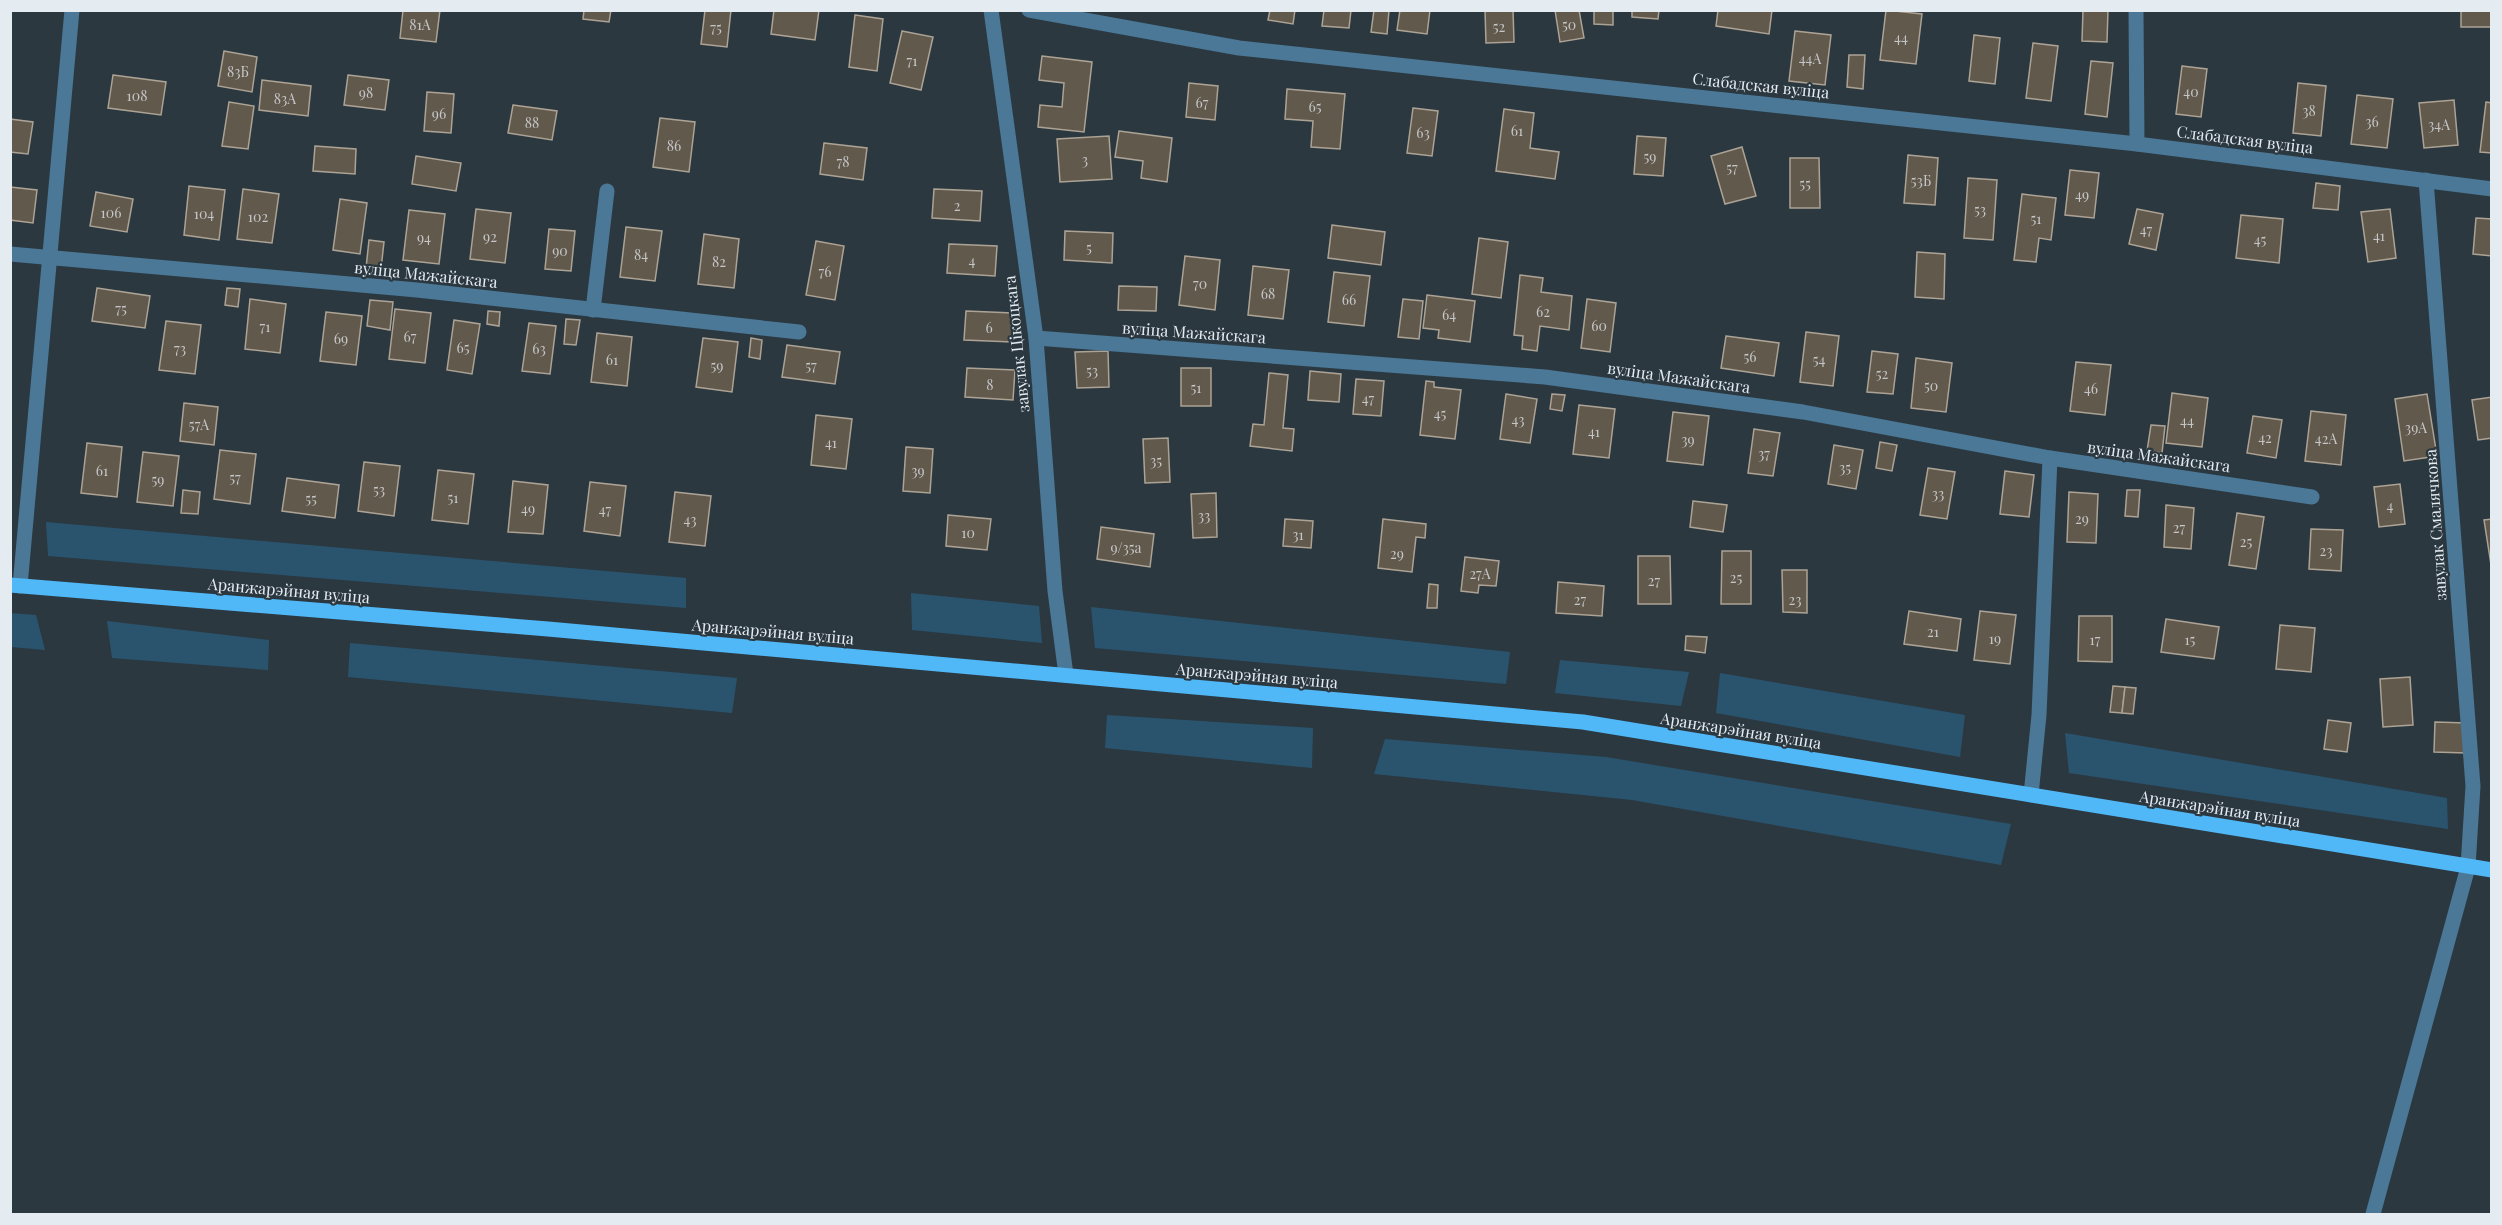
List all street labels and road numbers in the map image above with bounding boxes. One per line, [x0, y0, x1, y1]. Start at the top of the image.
street label: Слабадская вуліца [1692, 67, 1830, 103]
street label: Слабадская вуліца [2176, 120, 2314, 158]
street label: вуліца Мажайскага [353, 256, 499, 292]
street label: завулак Цікоцкага [998, 275, 1034, 413]
street label: вуліца Мажайскага [1121, 317, 1267, 347]
street label: вуліца Мажайскага [1606, 357, 1752, 397]
street label: вуліца Мажайскага [2086, 436, 2232, 476]
street label: завулак Смалячкова [2419, 449, 2451, 601]
street label: Аранжарэйная вуліца [206, 572, 371, 608]
street label: Аранжарэйная вуліца [690, 613, 855, 649]
street label: Аранжарэйная вуліца [1174, 657, 1339, 693]
street label: Аранжарэйная вуліца [1658, 707, 1823, 753]
street label: Аранжарэйная вуліца [2137, 785, 2302, 831]

